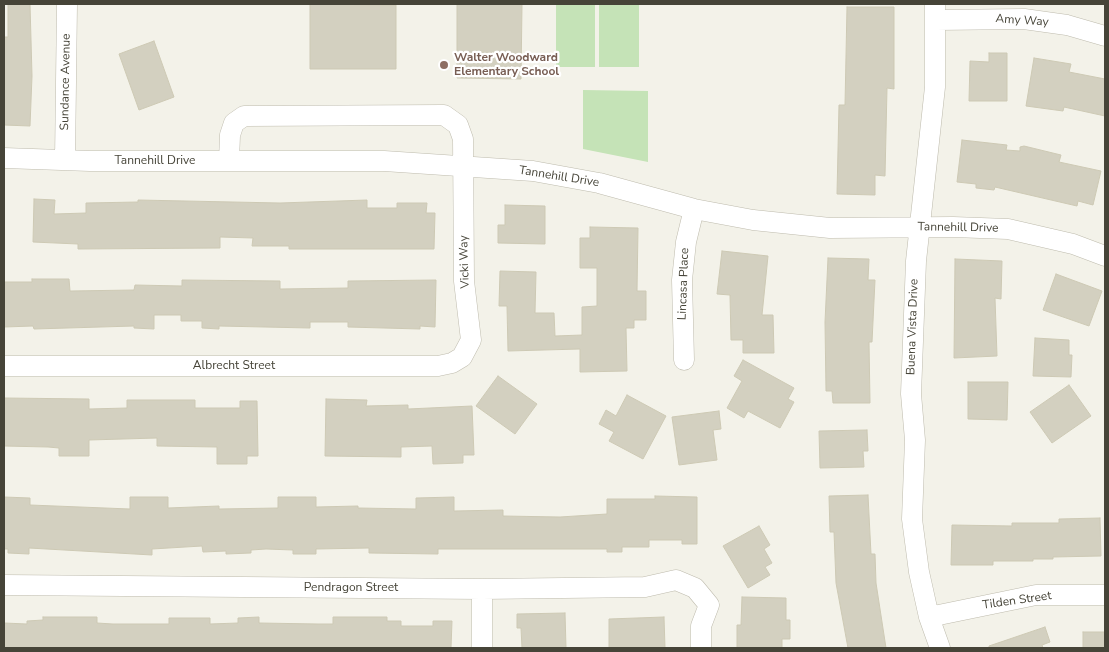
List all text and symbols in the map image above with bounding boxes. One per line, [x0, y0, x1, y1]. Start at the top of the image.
street label: Amy Way [995, 12, 1049, 30]
street label: Sundance Avenue [58, 33, 74, 131]
place label: Walter Woodward Elementary School [454, 51, 559, 79]
marker: Walter Woodward Elementary School [438, 59, 450, 71]
street label: Tannehill Drive [115, 154, 195, 168]
street label: Tannehill Drive [518, 164, 600, 190]
street label: Tannehill Drive [917, 220, 999, 236]
street label: Vicki Way [457, 235, 473, 289]
street label: Lincasa Place [676, 248, 692, 320]
street label: Buena Vista Drive [904, 279, 922, 375]
street label: Albrecht Street [193, 359, 275, 373]
street label: Pendragon Street [304, 581, 398, 595]
street label: Tilden Street [982, 589, 1052, 613]

